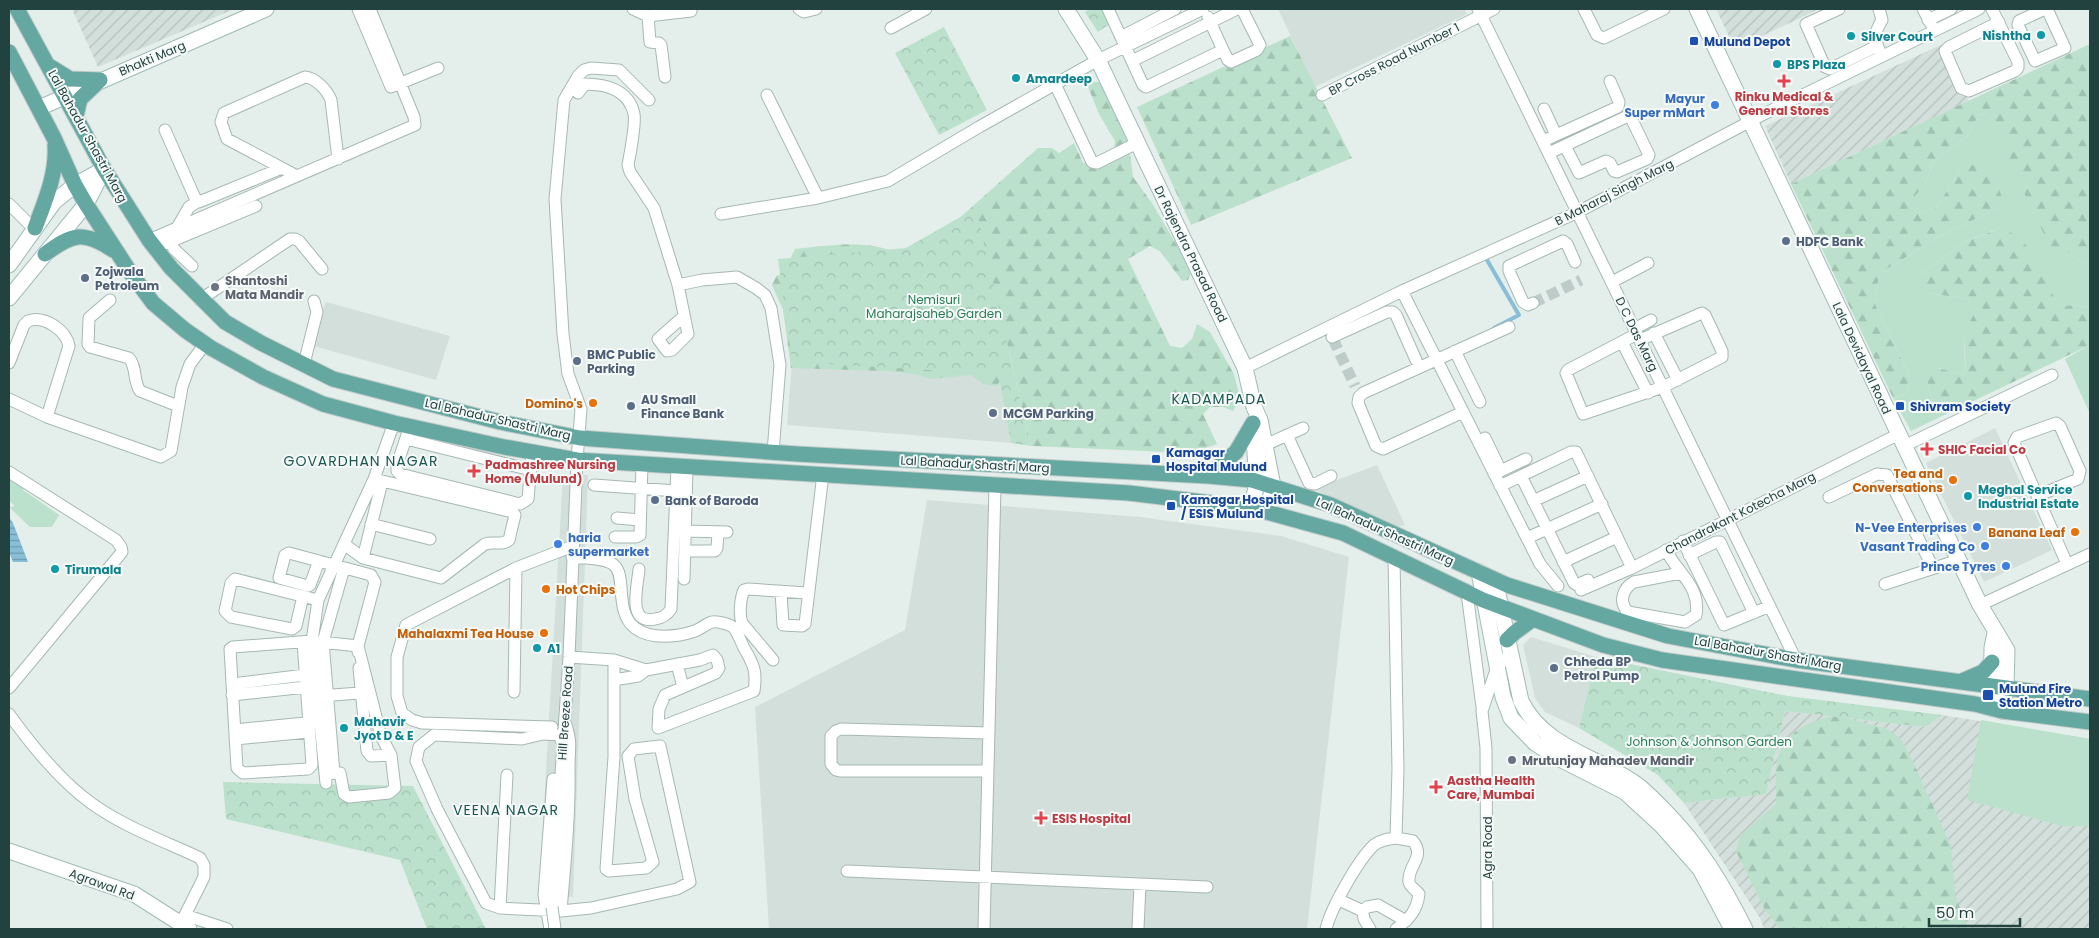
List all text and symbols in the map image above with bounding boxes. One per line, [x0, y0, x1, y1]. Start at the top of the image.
street label: BP Cross Road Number 1 [1326, 19, 1462, 99]
place label: Nishtha [1983, 27, 2031, 44]
place label: Silver Court [1861, 28, 1933, 45]
marker: Nishtha [2035, 29, 2047, 41]
marker: Silver Court [1845, 30, 1857, 42]
place label: Mulund Depot [1704, 33, 1790, 50]
marker: Mulund Depot [1688, 35, 1700, 47]
street label: Bhakti Marg [116, 36, 188, 80]
place label: BPS Plaza [1787, 56, 1846, 73]
marker: BPS Plaza [1771, 58, 1783, 70]
street label: Lal Bahadur Shastri Marg [44, 67, 132, 205]
place label: Amardeep [1026, 70, 1092, 87]
marker: Amardeep [1010, 72, 1022, 84]
marker: Rinku Medical & General Stores [1778, 75, 1790, 87]
place label: Rinku Medical & General Stores [1735, 88, 1834, 119]
place label: Mayur Super mMart [1624, 90, 1705, 121]
marker: Mayur Super mMart [1709, 99, 1721, 111]
street label: B Maharaj Singh Marg [1552, 155, 1676, 229]
street label: Dr Rajendra Prasad Road [1150, 183, 1232, 325]
place label: HDFC Bank [1796, 233, 1864, 250]
marker: HDFC Bank [1780, 235, 1792, 247]
place label: Zojwala Petroleum [95, 263, 160, 294]
marker: Zojwala Petroleum [79, 272, 91, 284]
place label: Shantoshi Mata Mandir [225, 272, 304, 303]
marker: Shantoshi Mata Mandir [209, 281, 221, 293]
park label: Nemisuri Maharajsaheb Garden [866, 291, 1002, 322]
street label: D C Das Marg [1612, 294, 1662, 374]
street label: Lala Devidayal Road [1829, 299, 1895, 417]
place label: BMC Public Parking [587, 346, 656, 377]
marker: BMC Public Parking [571, 355, 583, 367]
district label: KADAMPADA [1171, 389, 1267, 409]
place label: AU Small Finance Bank [641, 391, 725, 422]
street label: Lal Bahadur Shastri Marg [423, 394, 573, 444]
place label: Domino's [525, 395, 583, 412]
marker: Domino's [587, 397, 599, 409]
place label: Shivram Society [1910, 398, 2011, 415]
marker: AU Small Finance Bank [625, 400, 637, 412]
marker: Shivram Society [1894, 400, 1906, 412]
place label: MCGM Parking [1003, 405, 1094, 422]
marker: MCGM Parking [987, 407, 999, 419]
place label: SHIC Facial Co [1938, 441, 2026, 458]
marker: SHIC Facial Co [1920, 442, 1934, 456]
place label: Kamagar Hospital Mulund [1166, 444, 1267, 475]
district label: GOVARDHAN NAGAR [283, 451, 439, 471]
street label: Lal Bahadur Shastri Marg [900, 452, 1050, 476]
marker: Kamagar Hospital Mulund [1150, 453, 1162, 465]
place label: Padmashree Nursing Home (Mulund) [485, 456, 616, 487]
marker: Padmashree Nursing Home (Mulund) [467, 464, 481, 478]
place label: Tea and Conversations [1852, 465, 1943, 496]
street label: Chandrakant Kotecha Marg [1662, 468, 1818, 558]
marker: Tea and Conversations [1947, 474, 1959, 486]
place label: Meghal Service Industrial Estate [1978, 481, 2079, 512]
marker: Meghal Service Industrial Estate [1962, 490, 1974, 502]
place label: Kamagar Hospital / ESIS Mulund [1181, 491, 1294, 522]
place label: Bank of Baroda [665, 492, 759, 509]
street label: Lal Bahadur Shastri Marg [1313, 493, 1457, 569]
marker: Bank of Baroda [649, 494, 661, 506]
marker: Kamagar Hospital / ESIS Mulund [1165, 500, 1177, 512]
place label: N-Vee Enterprises [1855, 519, 1967, 536]
marker: N-Vee Enterprises [1971, 521, 1983, 533]
place label: Banana Leaf [1988, 524, 2066, 541]
marker: Banana Leaf [2069, 526, 2081, 538]
place label: haria supermarket [568, 529, 649, 560]
marker: haria supermarket [552, 538, 564, 550]
place label: Vasant Trading Co [1860, 538, 1975, 555]
marker: Vasant Trading Co [1979, 540, 1991, 552]
place label: Prince Tyres [1921, 558, 1996, 575]
marker: Prince Tyres [2000, 560, 2012, 572]
place label: Tirumala [65, 561, 121, 578]
marker: Tirumala [49, 563, 61, 575]
place label: Hot Chips [556, 581, 616, 598]
marker: Hot Chips [540, 583, 552, 595]
place label: Mahalaxmi Tea House [397, 625, 535, 642]
marker: Mahalaxmi Tea House [538, 627, 550, 639]
street label: Lal Bahadur Shastri Marg [1693, 632, 1843, 674]
place label: A1 [547, 640, 560, 657]
marker: A1 [531, 642, 543, 654]
place label: Chheda BP Petrol Pump [1564, 653, 1639, 684]
marker: Chheda BP Petrol Pump [1548, 662, 1560, 674]
street label: Hill Breeze Road [553, 665, 577, 761]
place label: Mulund Fire Station Metro [1999, 680, 2083, 711]
marker: Mulund Fire Station Metro [1981, 688, 1995, 702]
place label: Mahavir Jyot D & E [354, 713, 413, 744]
marker: Mahavir Jyot D & E [338, 722, 350, 734]
park label: Johnson & Johnson Garden [1626, 733, 1792, 750]
place label: Mrutunjay Mahadev Mandir [1522, 752, 1694, 769]
marker: Mrutunjay Mahadev Mandir [1506, 754, 1518, 766]
place label: Aastha Health Care, Mumbai [1447, 772, 1535, 803]
marker: Aastha Health Care, Mumbai [1429, 780, 1443, 794]
district label: VEENA NAGAR [453, 800, 559, 820]
place label: ESIS Hospital [1052, 810, 1131, 827]
marker: ESIS Hospital [1034, 811, 1048, 825]
street label: Agra Road [1479, 816, 1496, 880]
street label: Agrawal Rd [67, 864, 137, 904]
scale bar [1929, 896, 2020, 928]
text: 50 m [1936, 902, 1974, 923]

